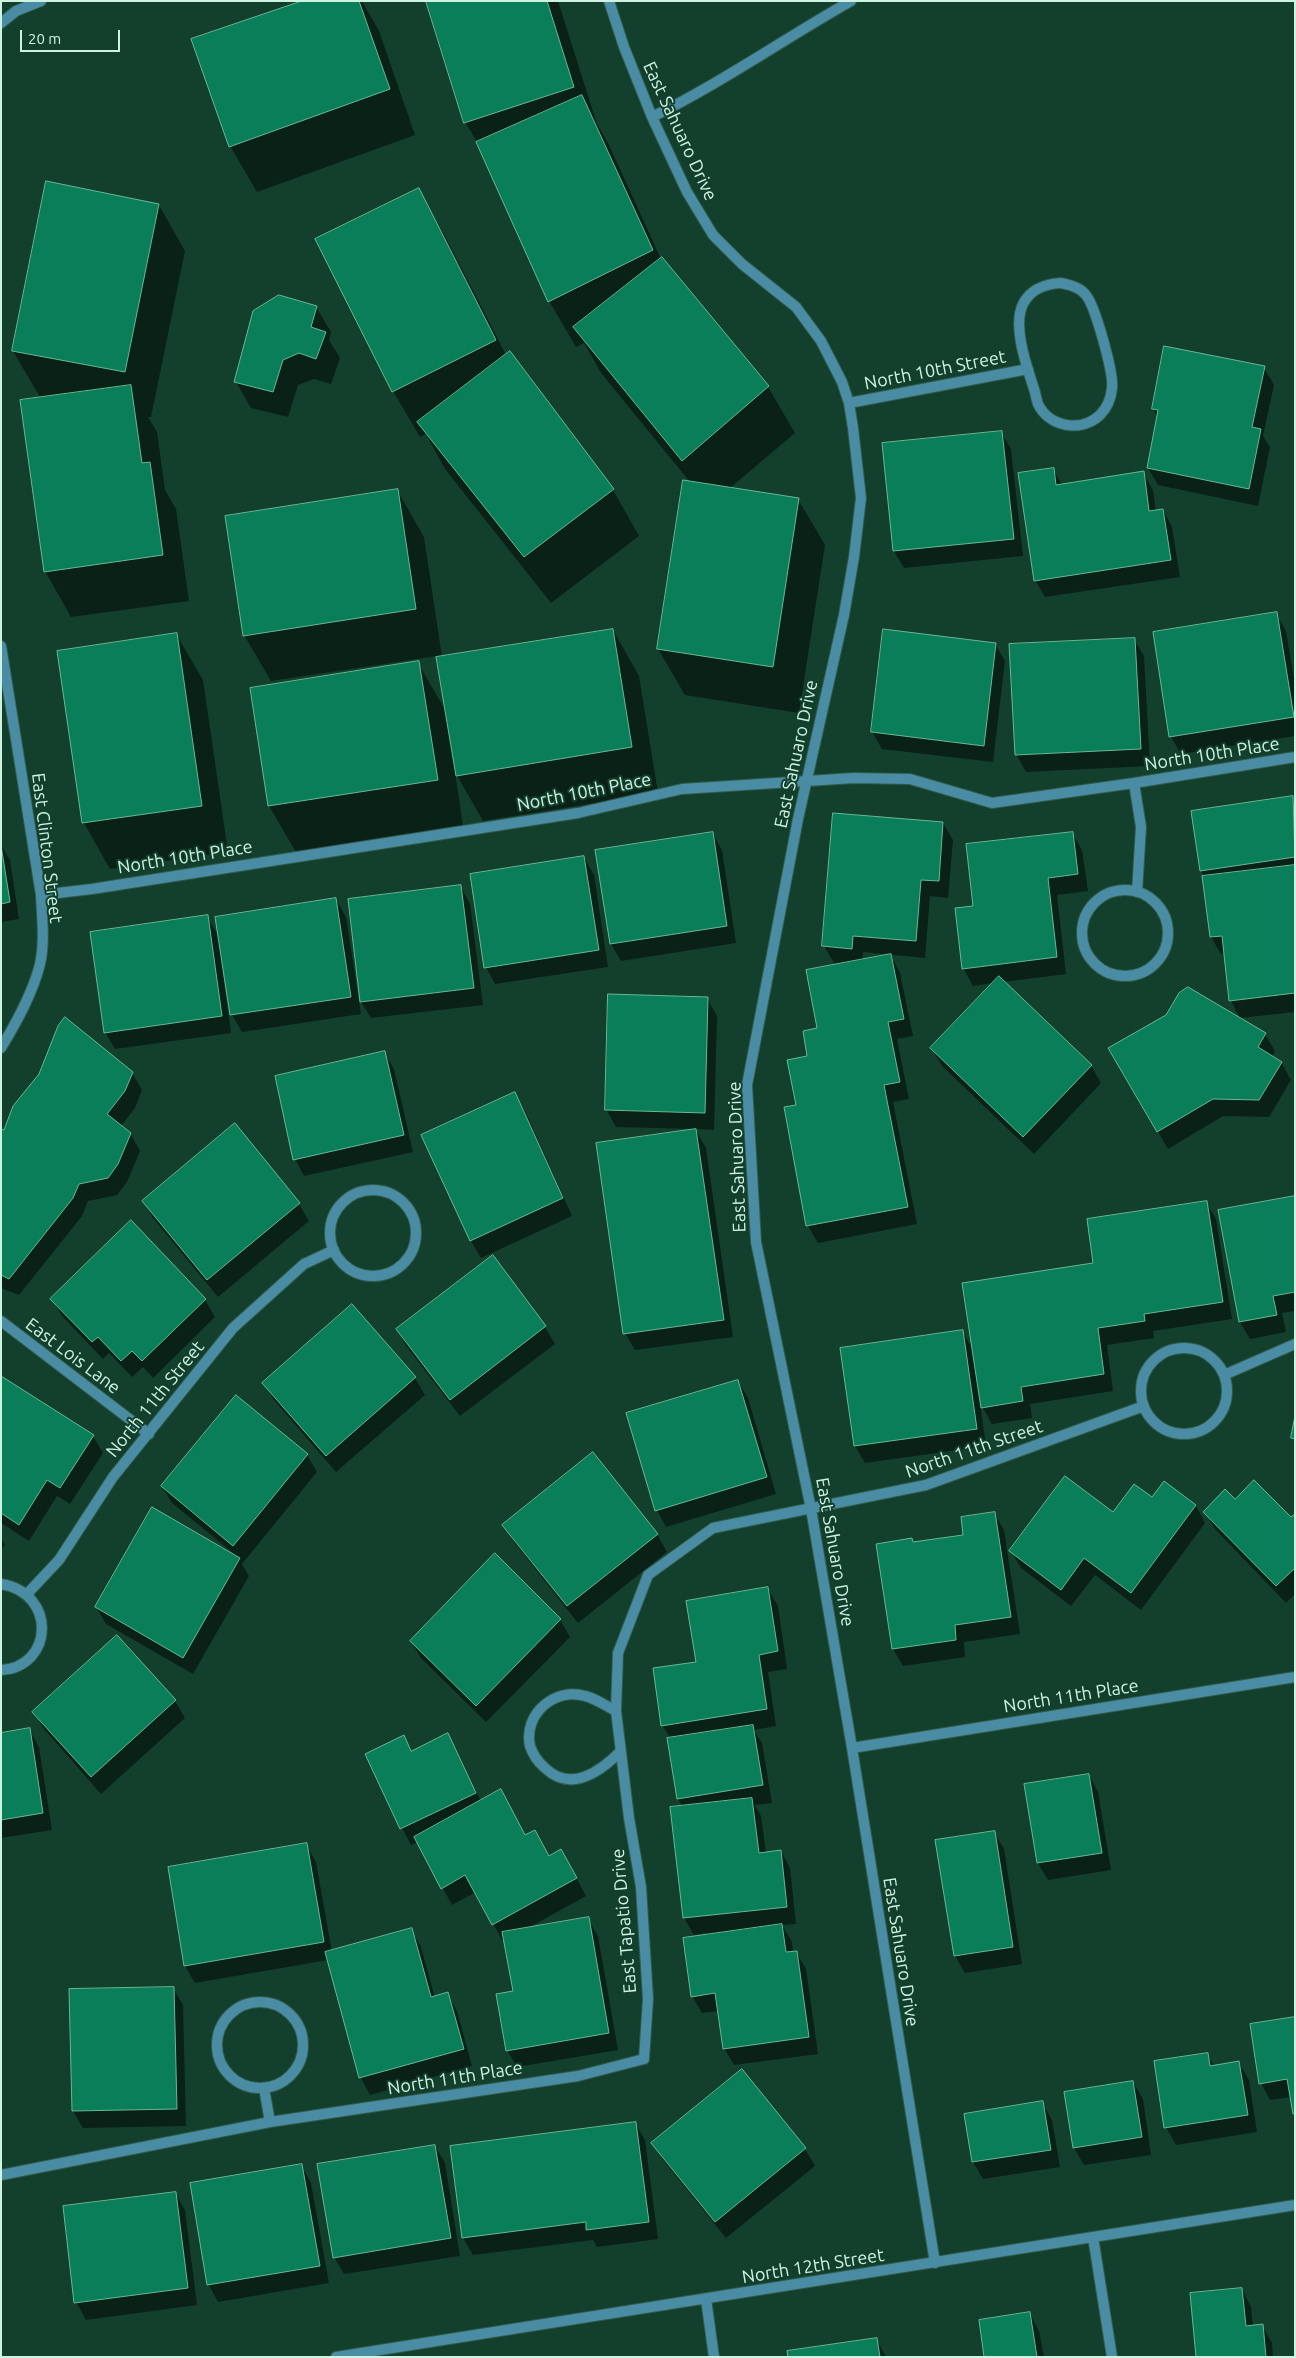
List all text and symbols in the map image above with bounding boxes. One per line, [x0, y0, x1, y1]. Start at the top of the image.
scale bar [22, 20, 122, 52]
text: 20 m [28, 30, 61, 47]
street label: East Sahuaro Drive [638, 58, 722, 204]
street label: North 10th Street [862, 346, 1008, 394]
street label: East Sahuaro Drive [770, 678, 822, 830]
street label: North 10th Place [1143, 733, 1281, 775]
street label: North 10th Place [515, 768, 653, 816]
street label: East Clinton Street [27, 772, 67, 924]
street label: North 10th Place [116, 836, 254, 878]
street label: East Sahuaro Drive [724, 1081, 750, 1233]
street label: East Lois Lane [21, 1313, 125, 1399]
street label: North 11th Street [101, 1336, 209, 1462]
street label: North 11th Street [903, 1415, 1045, 1483]
street label: East Sahuaro Drive [811, 1476, 859, 1628]
street label: North 11th Place [1002, 1675, 1140, 1717]
street label: East Tapatio Drive [607, 1848, 641, 1994]
street label: East Sahuaro Drive [879, 1876, 923, 2028]
street label: North 11th Place [386, 2057, 524, 2099]
street label: North 12th Street [740, 2244, 886, 2288]

